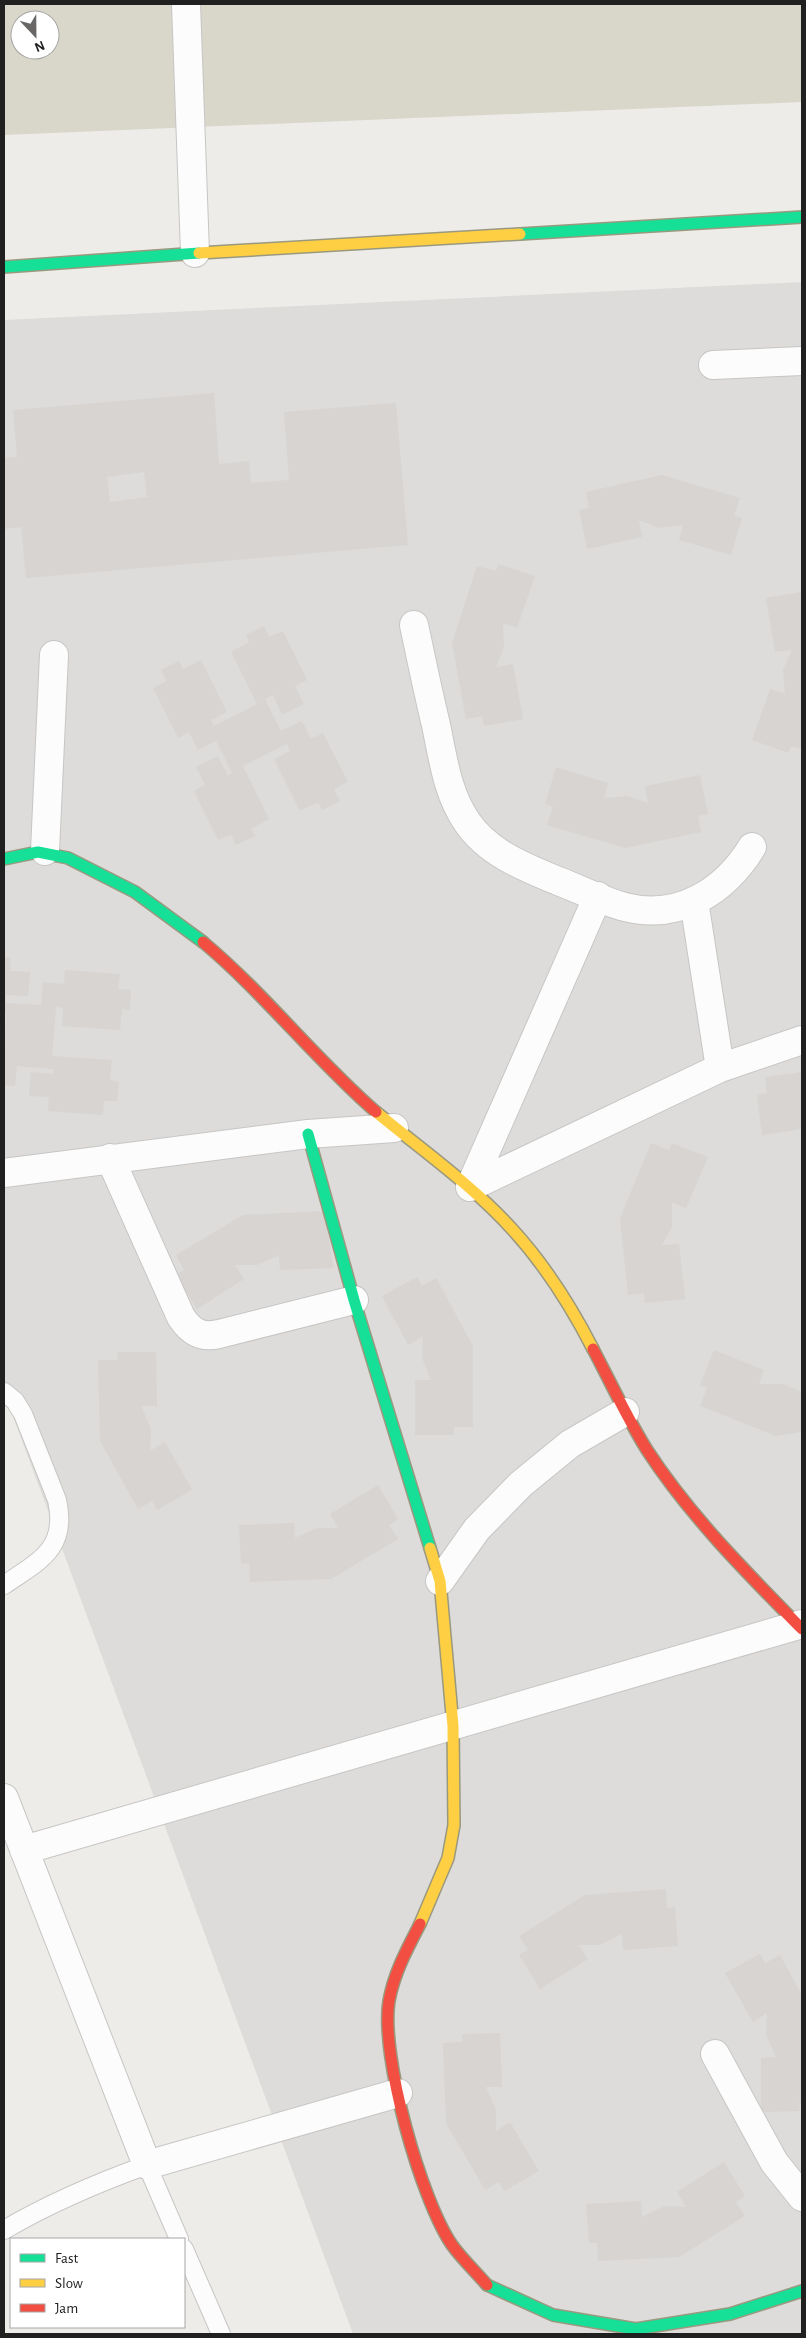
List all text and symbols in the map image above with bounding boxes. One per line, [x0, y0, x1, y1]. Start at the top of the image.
north arrow [10, 10, 60, 60]
text: N [32, 38, 47, 54]
legend [10, 2238, 185, 2328]
text: Fast [55, 2251, 79, 2266]
text: Slow [55, 2276, 83, 2291]
text: Jam [55, 2301, 78, 2316]

